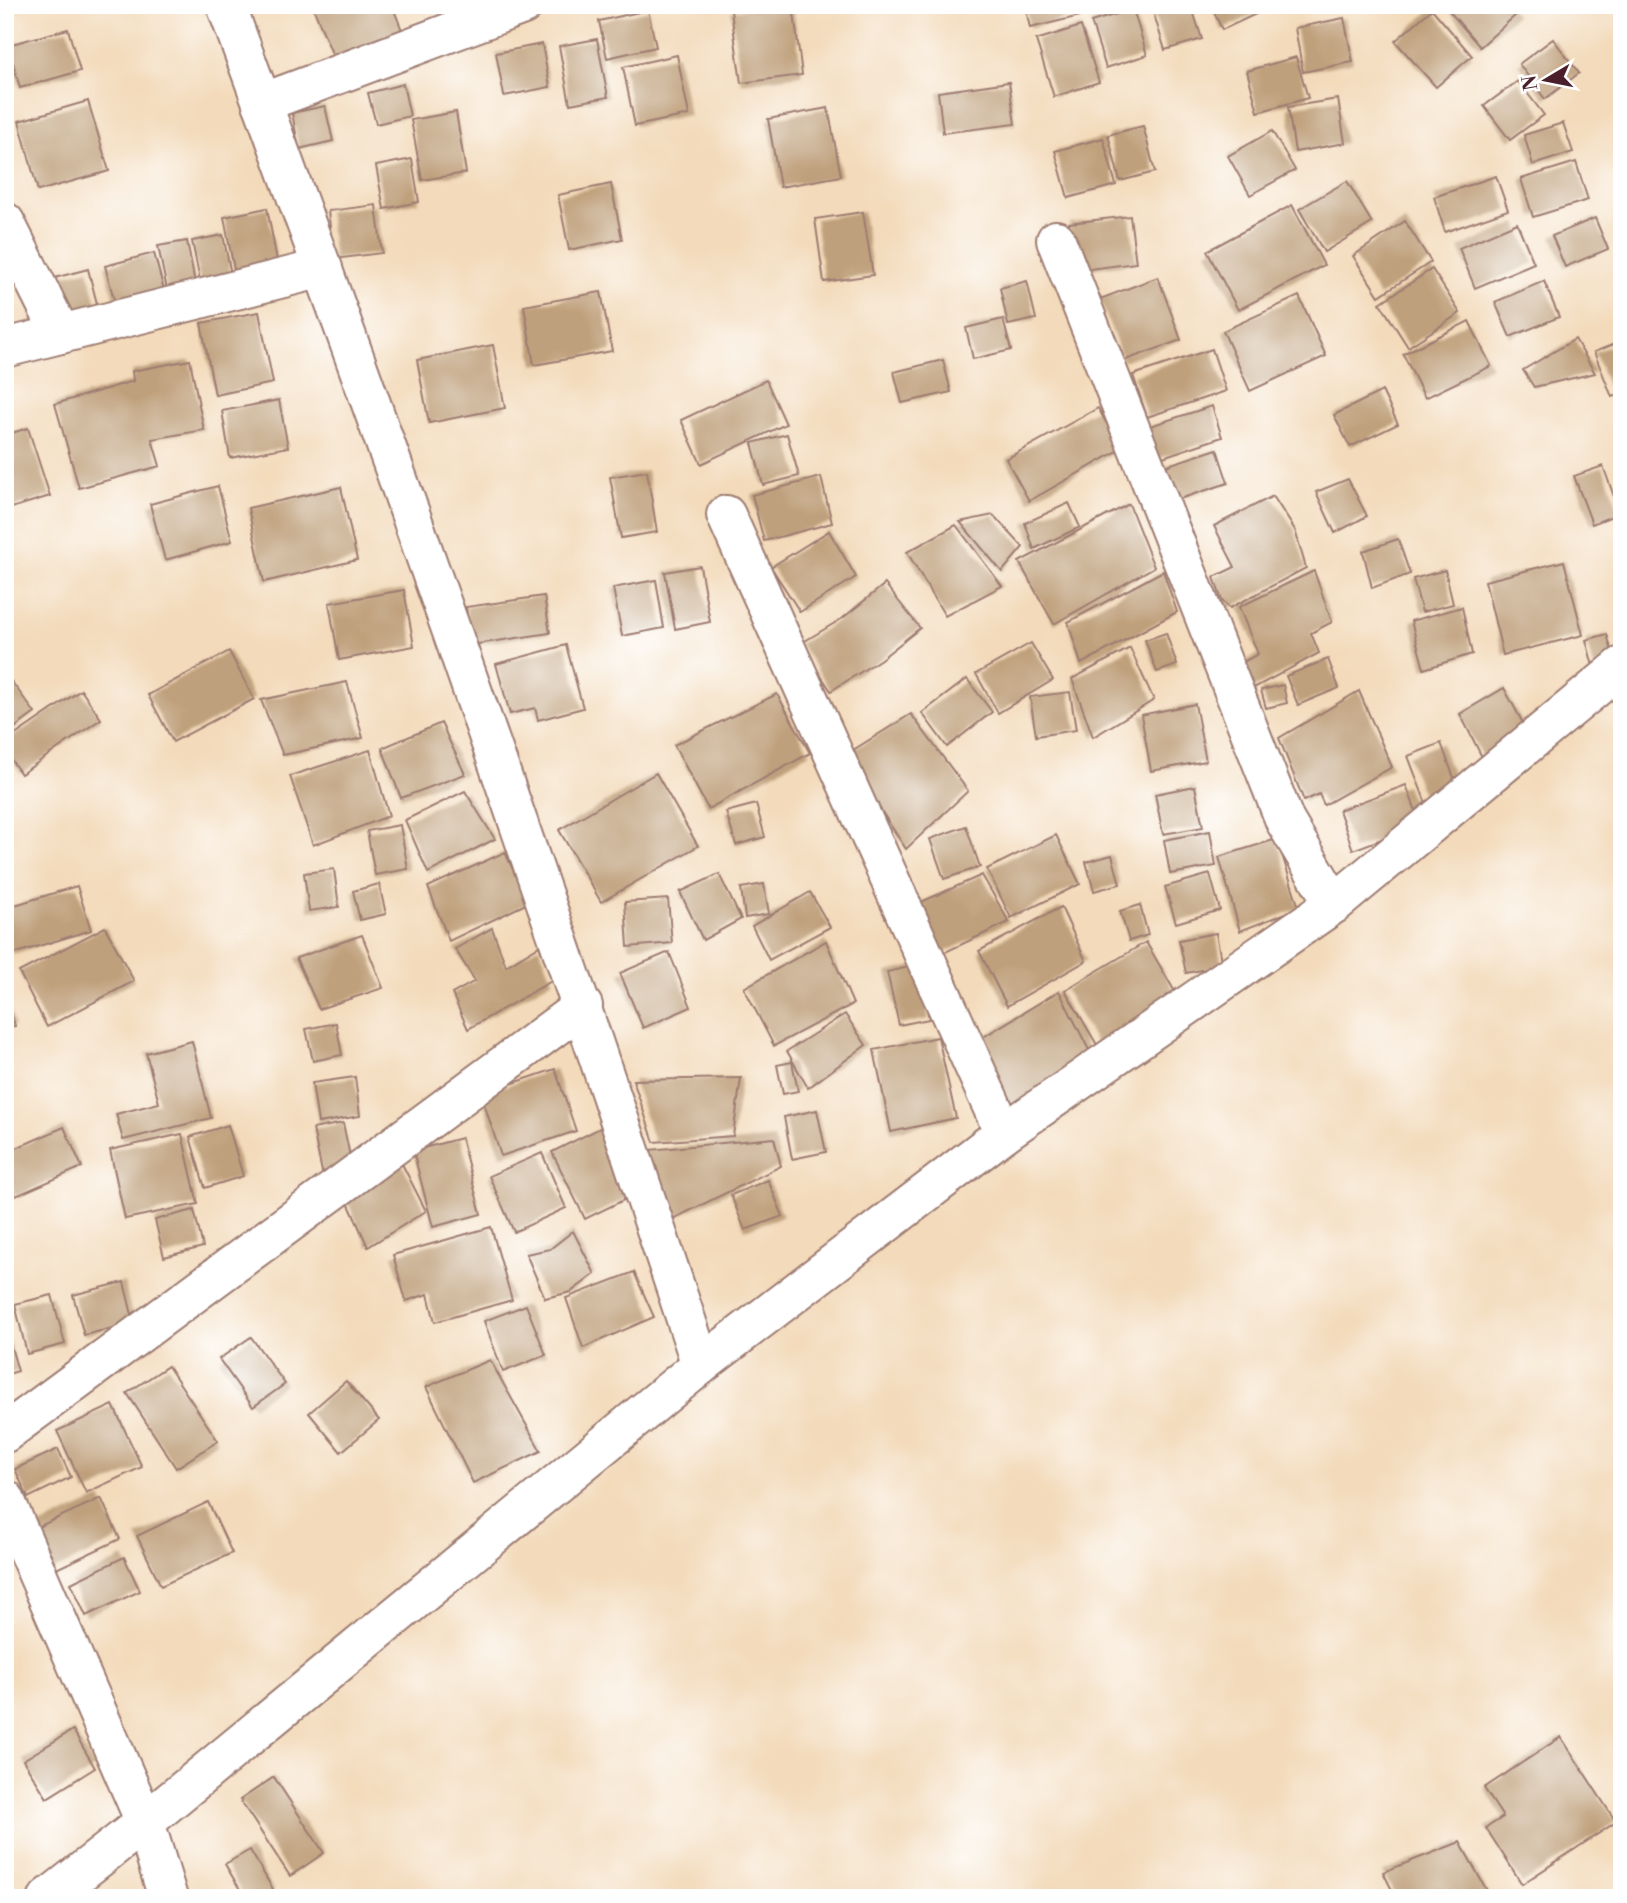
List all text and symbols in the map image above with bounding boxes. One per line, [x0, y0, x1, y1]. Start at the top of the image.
north arrow [1512, 46, 1582, 116]
text: N [1517, 73, 1543, 92]

